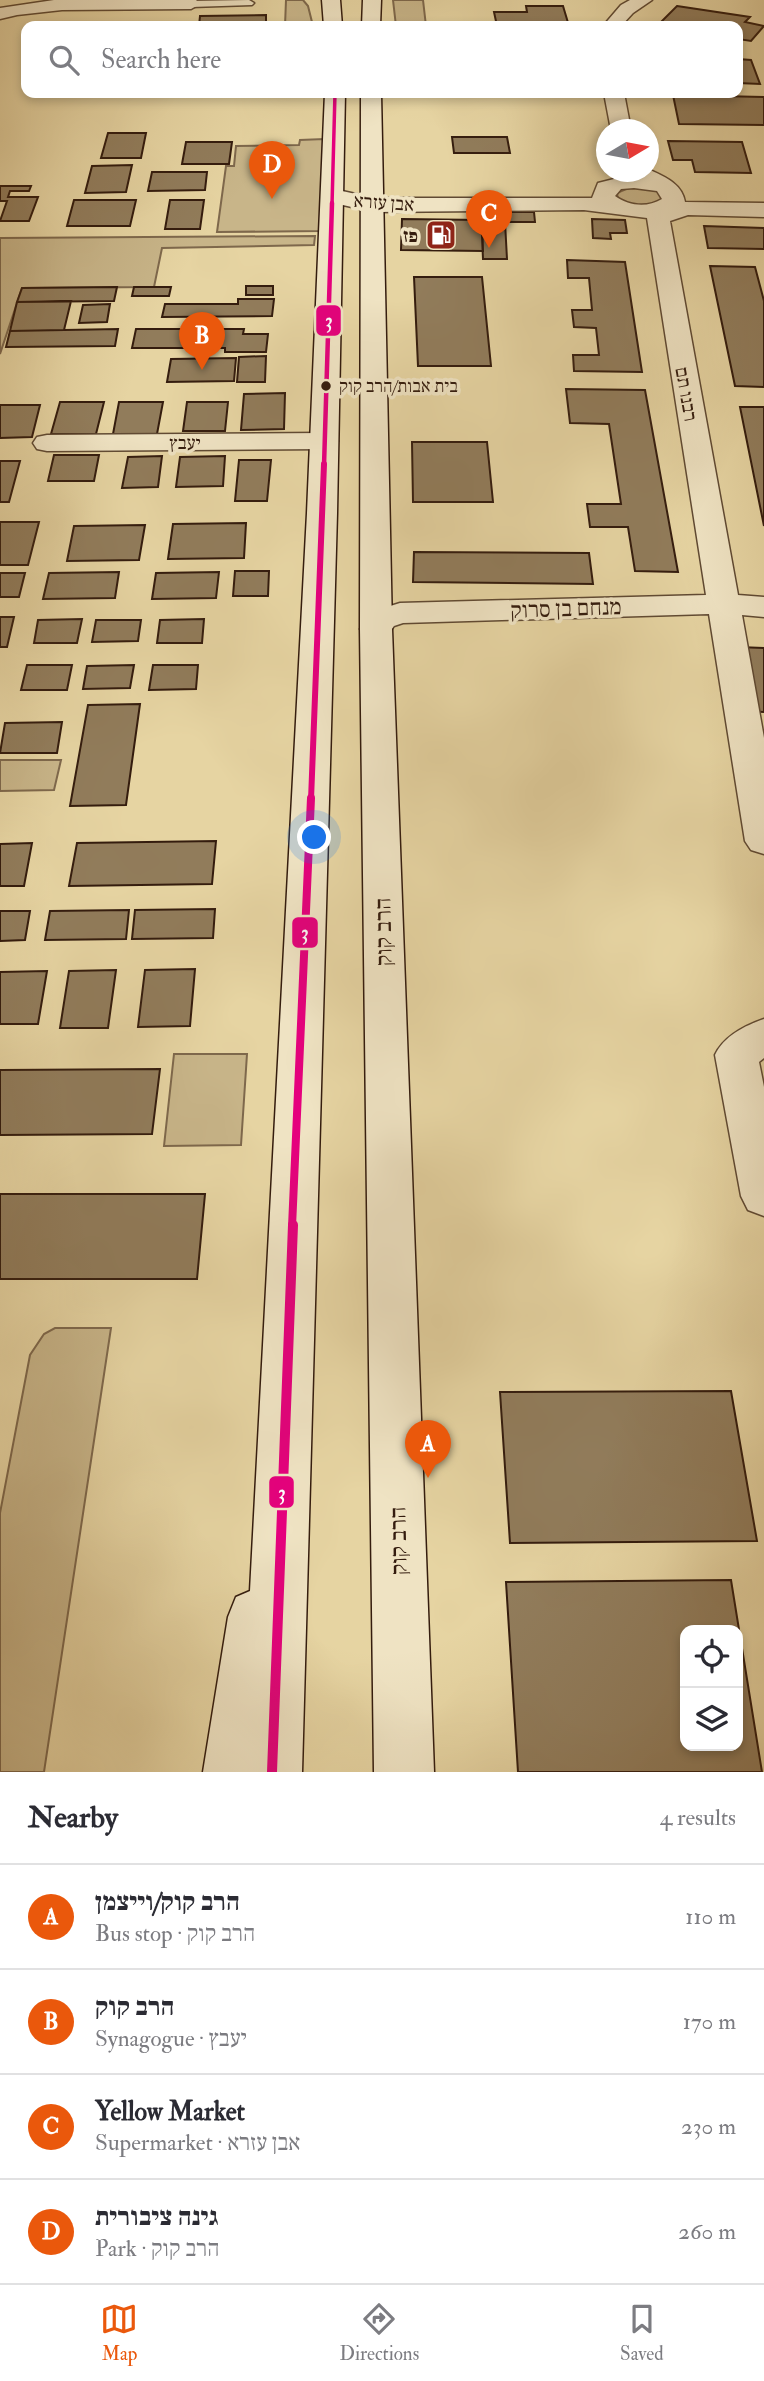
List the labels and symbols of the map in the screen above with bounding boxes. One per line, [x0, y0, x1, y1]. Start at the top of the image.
north arrow [596, 119, 659, 182]
pin: D [249, 141, 295, 199]
street label: אבן עזרא [353, 189, 415, 217]
pin: C [466, 190, 512, 248]
fuel station icon: פז [424, 218, 458, 252]
place label: פז [403, 224, 418, 248]
line badge: 3 [315, 304, 342, 337]
text: 3 [325, 309, 333, 333]
pin: B [179, 312, 225, 370]
street label: רבנו תם [669, 365, 703, 423]
place label: בית אבות/הרב קוק [339, 375, 458, 398]
marker: בית אבות/הרב קוק [319, 379, 333, 393]
street label: יעבץ [169, 431, 201, 455]
street label: מנחם בן סרוק [510, 592, 622, 625]
your location [297, 820, 331, 854]
street label: הרב קוק [368, 898, 399, 966]
line badge: 3 [291, 916, 319, 949]
text: 3 [301, 921, 309, 945]
pin: A [405, 1420, 451, 1478]
line badge: 3 [268, 1475, 295, 1509]
text: 3 [278, 1481, 286, 1505]
street label: הרב קוק [383, 1507, 414, 1575]

